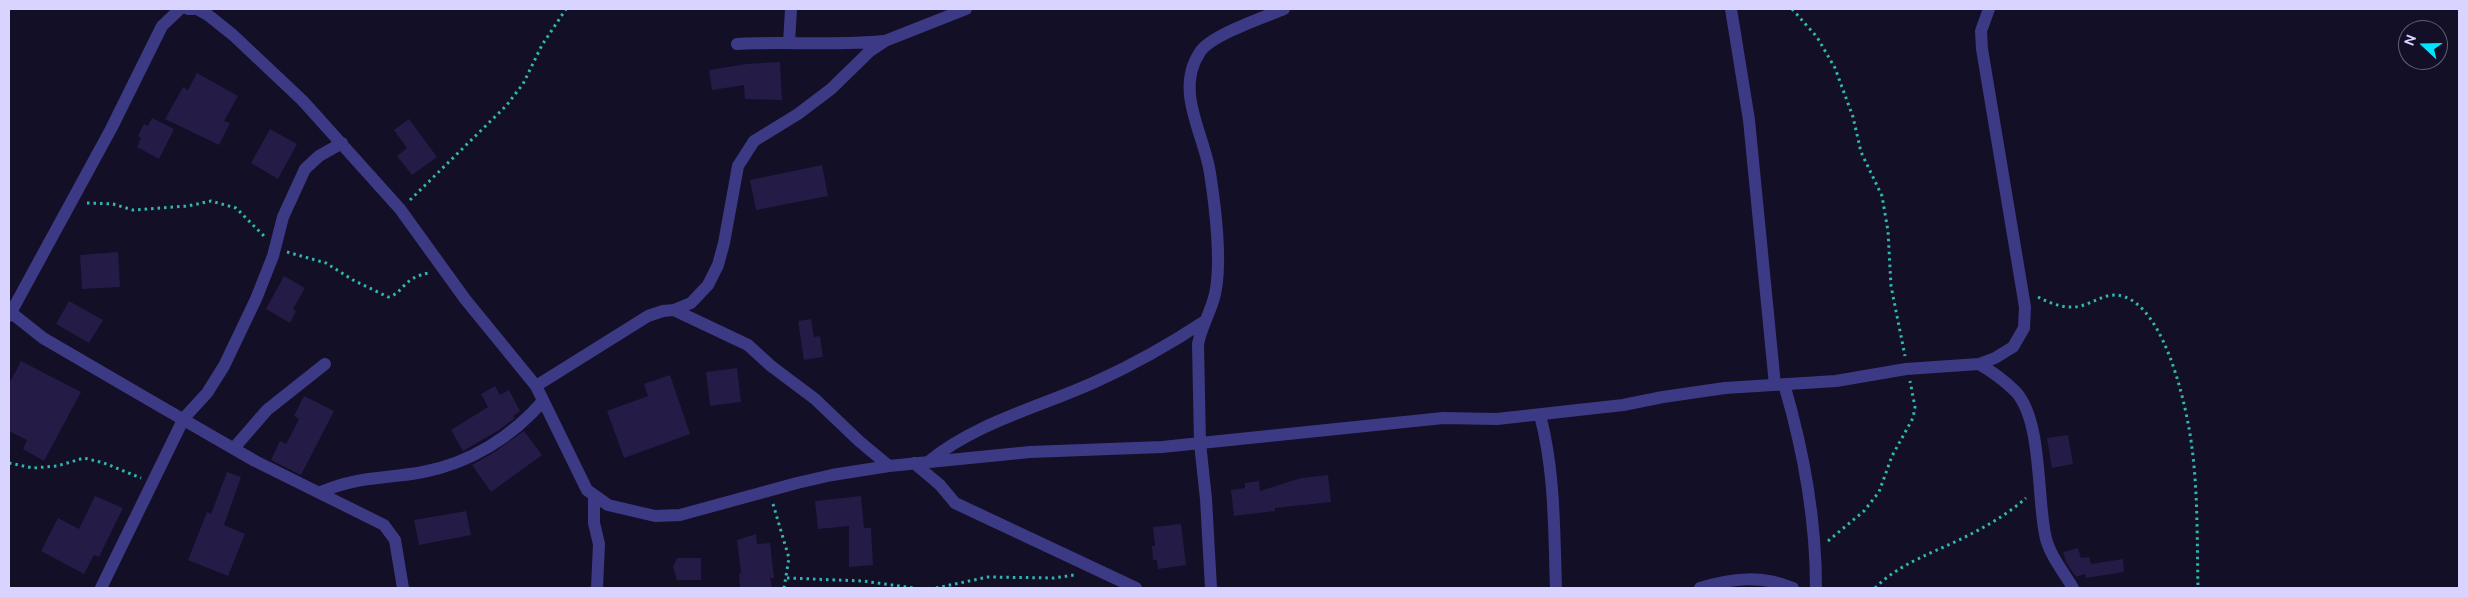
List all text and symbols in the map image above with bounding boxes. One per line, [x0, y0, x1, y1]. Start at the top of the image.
north arrow [2398, 20, 2448, 70]
text: N [2401, 32, 2419, 48]

